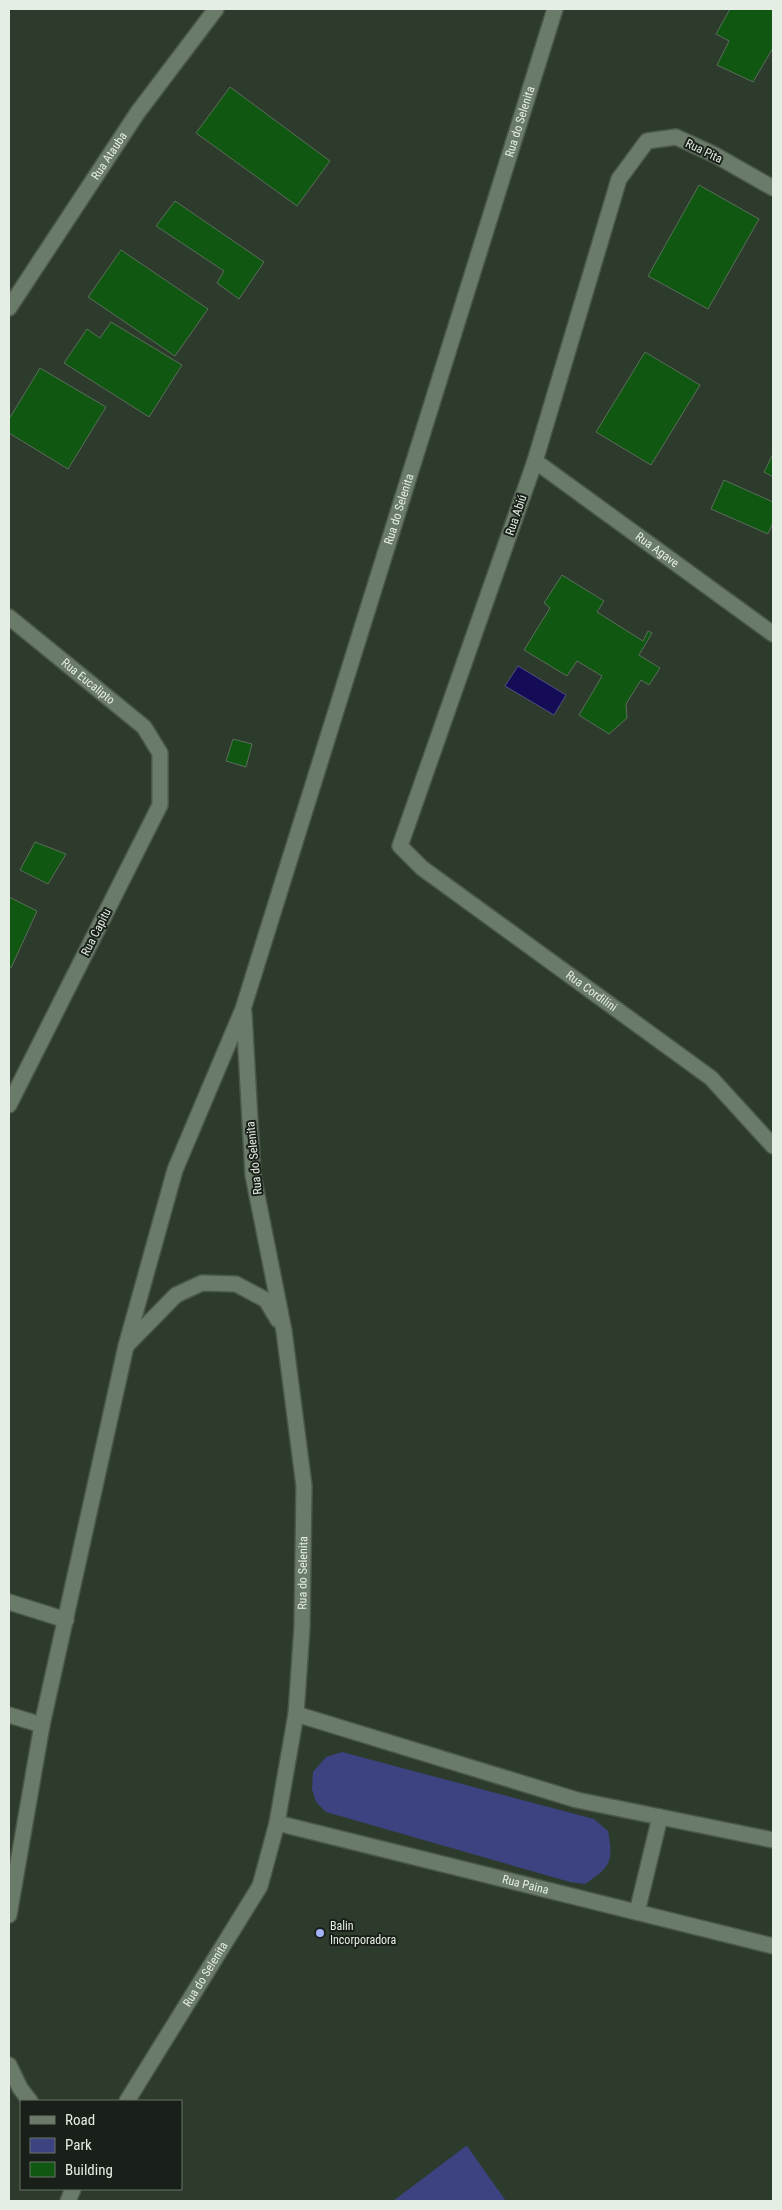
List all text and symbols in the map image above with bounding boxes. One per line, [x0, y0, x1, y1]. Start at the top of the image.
street label: Rua do Selenita [502, 84, 538, 159]
street label: Rua Atauba [88, 129, 130, 183]
street label: Rua Pita [683, 136, 725, 166]
street label: Rua do Selenita [381, 472, 417, 546]
street label: Rua Abiú [503, 493, 530, 537]
street label: Rua Agave [633, 529, 682, 570]
street label: Rua Eucalipto [59, 656, 118, 707]
street label: Rua Capitu [78, 906, 114, 958]
street label: Rua Cordilini [563, 968, 620, 1014]
street label: Rua do Selenita [243, 1120, 265, 1195]
street label: Rua do Selenita [295, 1536, 310, 1610]
street label: Rua Paina [501, 1872, 550, 1897]
place label: Balin Incorporadora [330, 1919, 397, 1947]
marker: Balin Incorporadora [314, 1927, 326, 1939]
street label: Rua do Selenita [180, 1939, 231, 2009]
legend [20, 2100, 182, 2190]
text: Road [65, 2111, 95, 2129]
text: Park [65, 2136, 92, 2154]
text: Building [65, 2161, 113, 2179]

